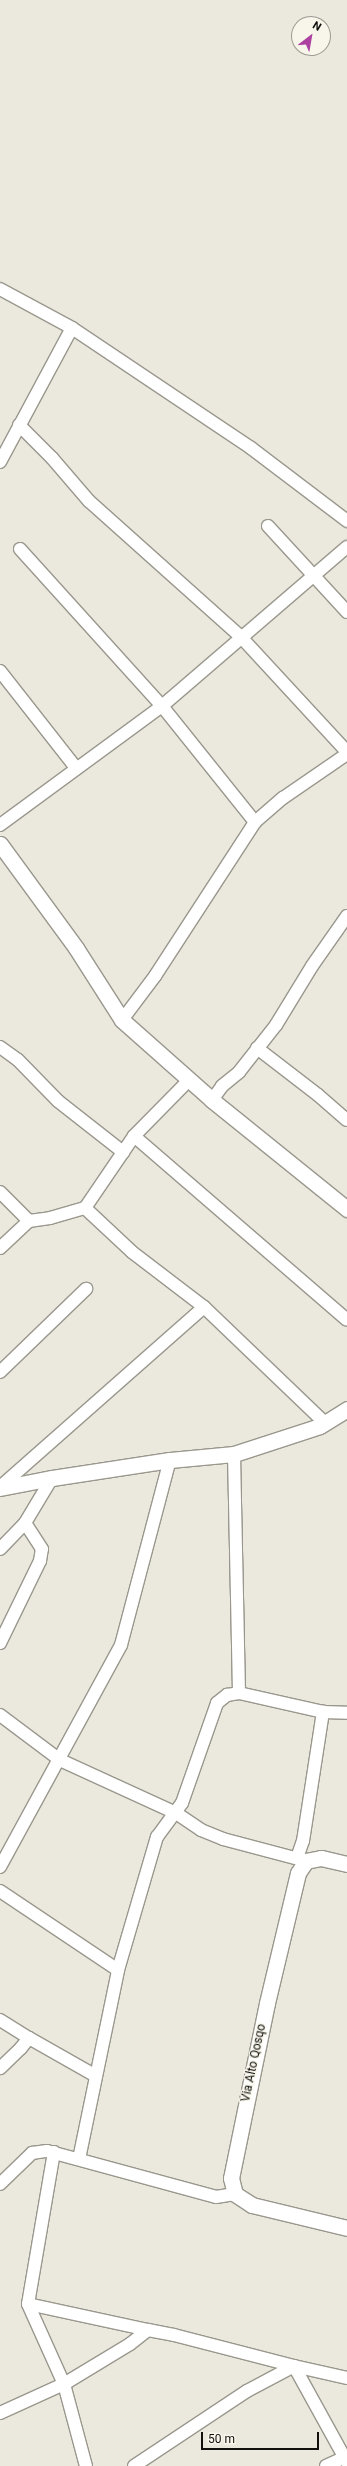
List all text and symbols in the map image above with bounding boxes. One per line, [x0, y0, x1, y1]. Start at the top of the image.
north arrow [291, 16, 331, 56]
text: N [310, 19, 324, 34]
street label: Via Alto Qosqo [239, 2023, 269, 2103]
scale bar [203, 2424, 321, 2450]
text: 50 m [208, 2432, 235, 2446]

